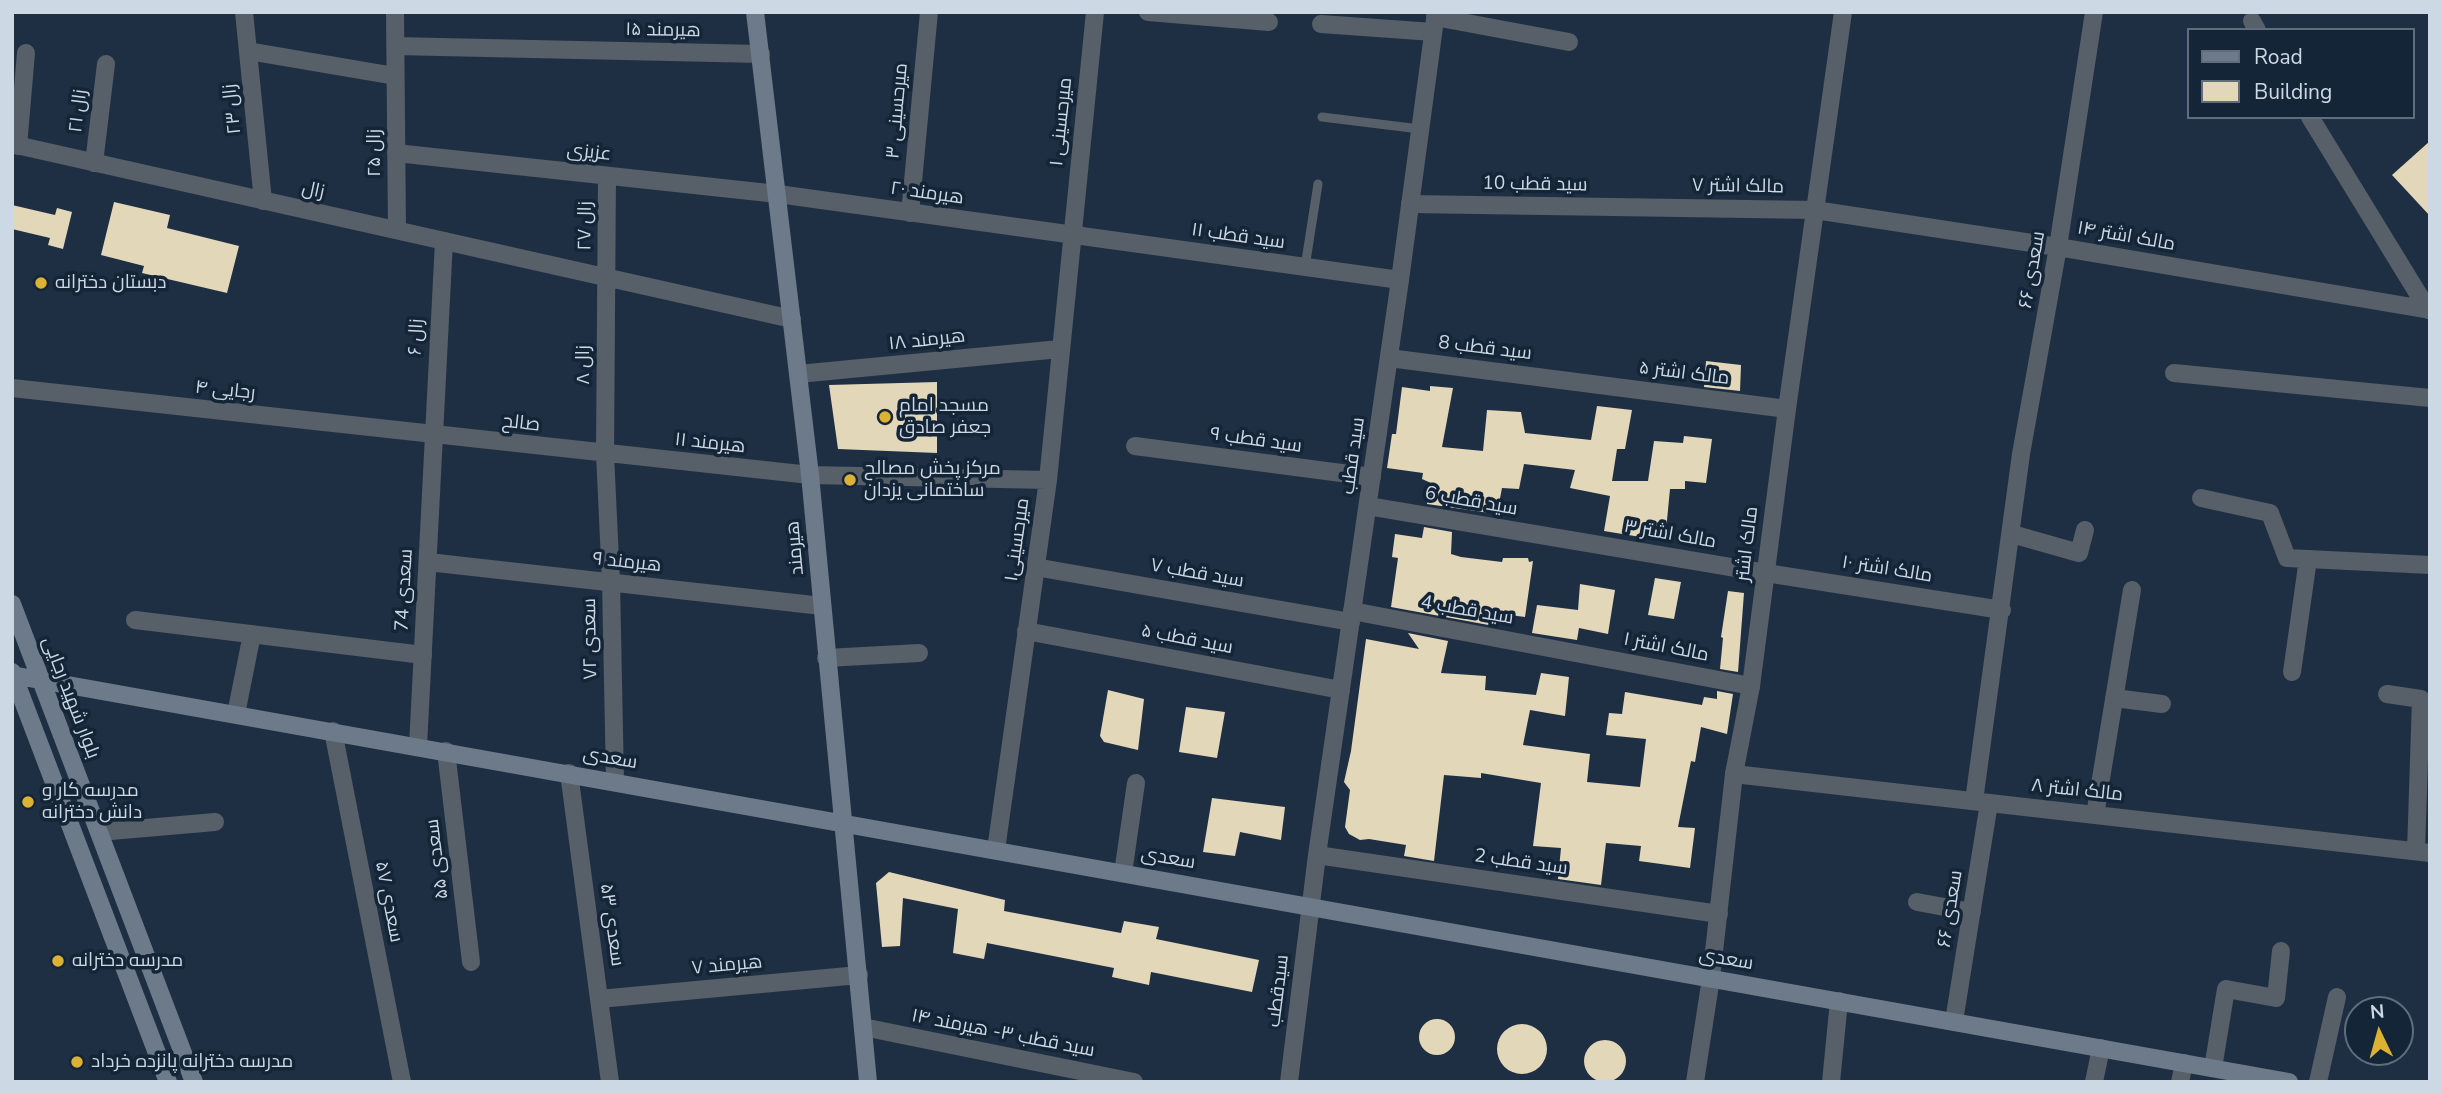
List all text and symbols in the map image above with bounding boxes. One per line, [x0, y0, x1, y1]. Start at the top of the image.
street label: هیرمند ۱۵ [625, 19, 701, 43]
legend [2186, 28, 2414, 119]
text: Road [2254, 43, 2303, 71]
street label: میرحسینی ۳ [882, 62, 914, 160]
street label: میرحسینی ۱ [1046, 77, 1078, 167]
text: Building [2254, 78, 2332, 106]
street label: زال ۲۳ [219, 83, 247, 135]
street label: زال ۲۱ [65, 88, 93, 134]
street label: زال ۲۵ [364, 129, 386, 177]
street label: عزیزی [566, 139, 612, 167]
street label: سید قطب 10 [1482, 173, 1588, 197]
street label: مالک اشتر ۷ [1692, 175, 1784, 199]
street label: زال [299, 177, 327, 205]
street label: هیرمند ۲۰ [889, 178, 965, 210]
street label: زال ۲۷ [574, 201, 598, 251]
street label: مالک اشتر ۱۴ [2075, 217, 2177, 257]
street label: سید قطب ۱۱ [1190, 219, 1286, 255]
street label: سعدی ۶۶ [2015, 230, 2051, 310]
place label: دبستان دخترانه [55, 272, 166, 294]
marker: دبستان دخترانه [33, 275, 49, 291]
street label: زال ۶ [405, 318, 429, 356]
street label: هیرمند ۱۸ [888, 326, 966, 356]
street label: سید قطب 8 [1437, 332, 1533, 366]
street label: زال ۸ [573, 345, 595, 385]
street label: مالک اشتر ۵ [1638, 357, 1730, 391]
street label: رجایی ۴ [194, 376, 256, 406]
place label: مسجد امام جعفر صادق [899, 395, 991, 439]
marker: مسجد امام جعفر صادق [877, 409, 893, 425]
street label: صالح [501, 411, 541, 437]
street label: سید قطب [1337, 416, 1371, 496]
street label: سید قطب ۹ [1209, 423, 1303, 459]
street label: هیرمند ۱۱ [674, 429, 746, 459]
place label: مرکز پخش مصالح ساختمانی یزدان [864, 458, 1001, 502]
marker: مرکز پخش مصالح ساختمانی یزدان [842, 472, 858, 488]
street label: سید قطب 6 [1423, 483, 1519, 521]
street label: میرحسینی۱ [1001, 497, 1035, 583]
street label: مالک اشتر [1732, 505, 1764, 583]
street label: مالک اشتر ۳ [1622, 516, 1718, 554]
street label: هیرمند [782, 520, 810, 576]
street label: سعدی 74 [391, 548, 419, 632]
street label: هیرمند ۹ [591, 548, 663, 578]
street label: مالک اشتر ۱۰ [1840, 552, 1934, 588]
street label: سید قطب ۷ [1149, 555, 1245, 593]
street label: سید قطب 4 [1419, 592, 1515, 630]
street label: سعدی ۷۲ [579, 598, 603, 680]
street label: سید قطب ۵ [1139, 620, 1235, 660]
street label: مالک اشتر ۱ [1621, 629, 1711, 667]
street label: بلوار شهید رجایی [36, 634, 104, 762]
street label: سعدی [581, 743, 639, 775]
street label: مالک اشتر ۸ [2030, 775, 2124, 807]
place label: مدرسه کار و دانش دخترانه [42, 780, 142, 824]
marker: مدرسه کار و دانش دخترانه [20, 794, 36, 810]
street label: سعدی ۵۵ [422, 818, 454, 900]
street label: سعدی [1139, 843, 1197, 875]
street label: سید قطب 2 [1473, 845, 1569, 881]
street label: سعدی ۵۷ [369, 860, 407, 944]
street label: سعدی ۶۶ [1934, 869, 1968, 949]
street label: سعدی ۵۳ [594, 882, 628, 968]
street label: سعدی [1697, 944, 1755, 976]
place label: مدرسه دخترانه [72, 950, 183, 972]
street label: هیرمند ۷ [691, 952, 763, 980]
marker: مدرسه دخترانه [50, 953, 66, 969]
street label: سیدقطب [1263, 954, 1295, 1028]
north arrow [2344, 996, 2414, 1066]
text: N [2369, 999, 2386, 1026]
street label: سید قطب ۳- هیرمند ۱۴ [910, 1005, 1096, 1063]
place label: مدرسه دخترانه پانزده خرداد [91, 1051, 293, 1073]
marker: مدرسه دخترانه پانزده خرداد [69, 1054, 85, 1070]

